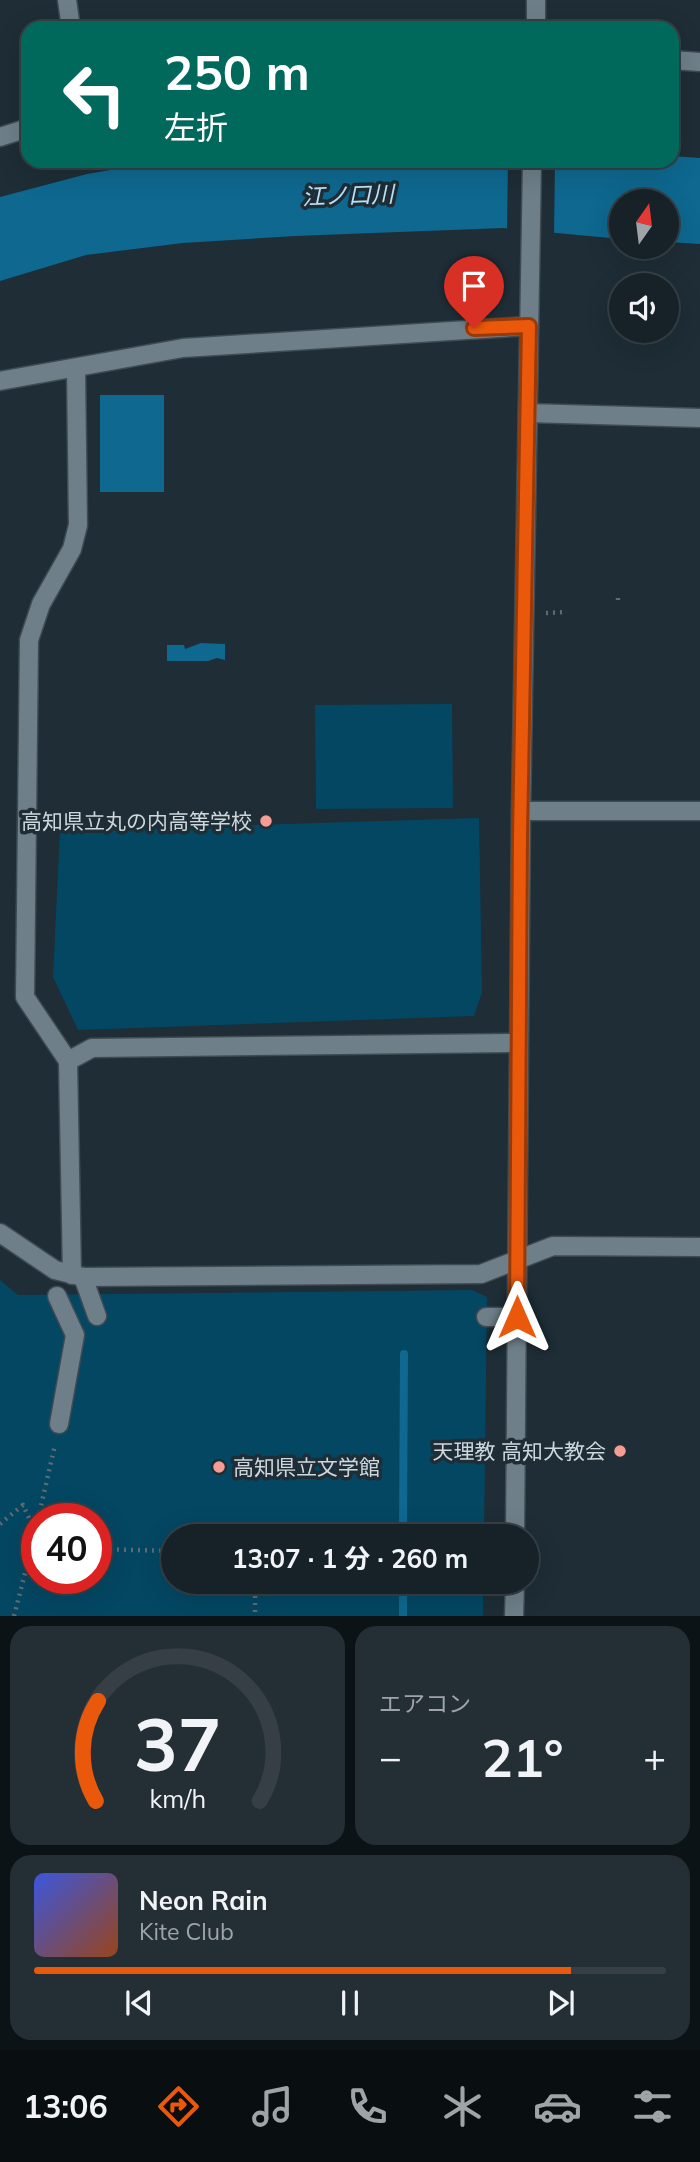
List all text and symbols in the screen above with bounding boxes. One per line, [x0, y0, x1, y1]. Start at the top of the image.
text: 250 m [164, 41, 310, 102]
icon: left [49, 49, 140, 140]
text: 左折 [164, 107, 228, 147]
water label: 江ノ口川 [302, 179, 397, 211]
north arrow [609, 189, 679, 259]
map controls [609, 189, 679, 343]
pin [444, 256, 504, 328]
icon: arrive [455, 267, 493, 305]
button: sound [609, 273, 679, 343]
place label: 高知県立丸の内高等学校 [21, 808, 252, 834]
marker: 高知県立丸の内高等学校 [258, 813, 274, 829]
position arrow [480, 1280, 554, 1354]
place label: 天理教 高知大教会 [433, 1438, 606, 1464]
marker: 天理教 高知大教会 [612, 1443, 628, 1459]
place label: 高知県立文学館 [233, 1454, 380, 1480]
marker: 高知県立文学館 [211, 1459, 227, 1475]
speed limit sign: 40 [21, 1503, 112, 1594]
text: 13:07 · 1 分 · 260 m [232, 1542, 468, 1575]
text: エアコン [379, 1689, 471, 1718]
text: 37 [134, 1699, 221, 1790]
text: 21° [481, 1725, 564, 1790]
text: − [379, 1733, 402, 1781]
text: + [643, 1733, 666, 1781]
text: km/h [149, 1783, 206, 1814]
text: Neon Rain [139, 1884, 268, 1917]
text: Kite Club [139, 1917, 234, 1946]
icon: previous [120, 1984, 158, 2022]
icon: pause [331, 1984, 369, 2022]
icon: next [542, 1984, 580, 2022]
icon: directions [154, 2082, 203, 2131]
icon: music [248, 2082, 297, 2131]
icon: phone [343, 2082, 392, 2131]
icon: climate [438, 2082, 487, 2131]
icon: car [533, 2082, 582, 2131]
icon: filters [628, 2082, 677, 2131]
text: 13:06 [23, 2086, 108, 2126]

